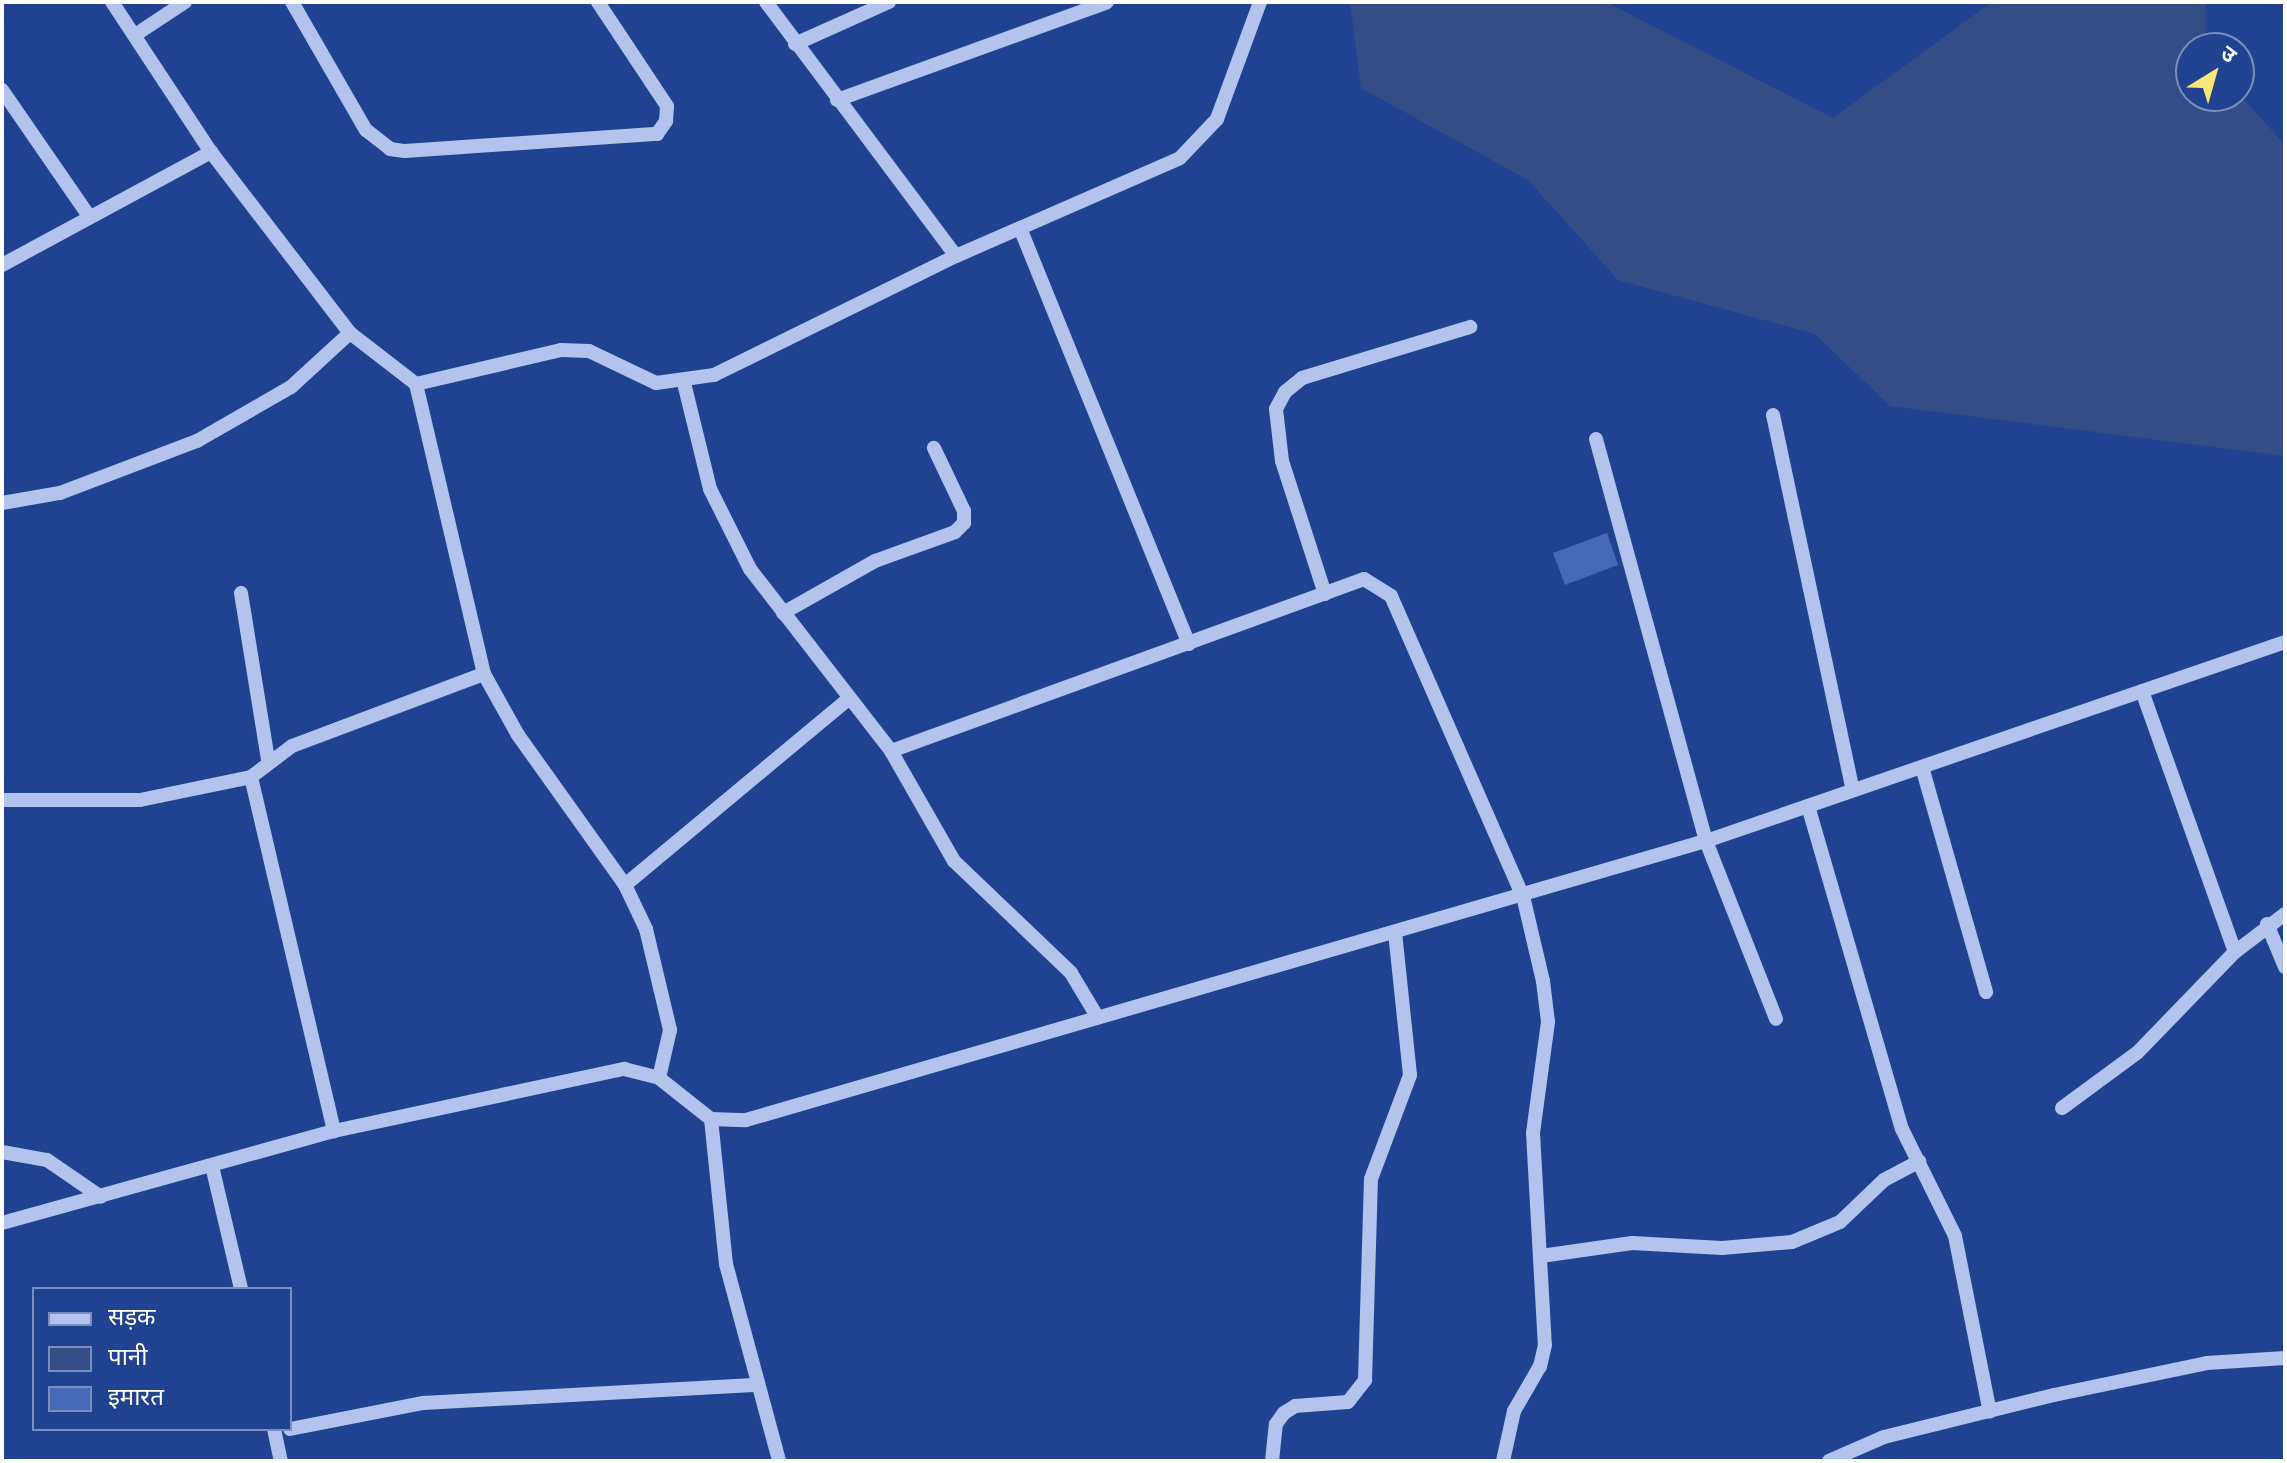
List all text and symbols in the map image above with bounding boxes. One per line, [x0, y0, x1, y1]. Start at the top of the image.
north arrow [2175, 32, 2255, 112]
text: उ [2216, 40, 2241, 68]
legend [32, 1287, 292, 1431]
text: सड़क [108, 1303, 156, 1331]
text: पानी [108, 1343, 147, 1371]
text: इमारत [108, 1383, 164, 1411]

